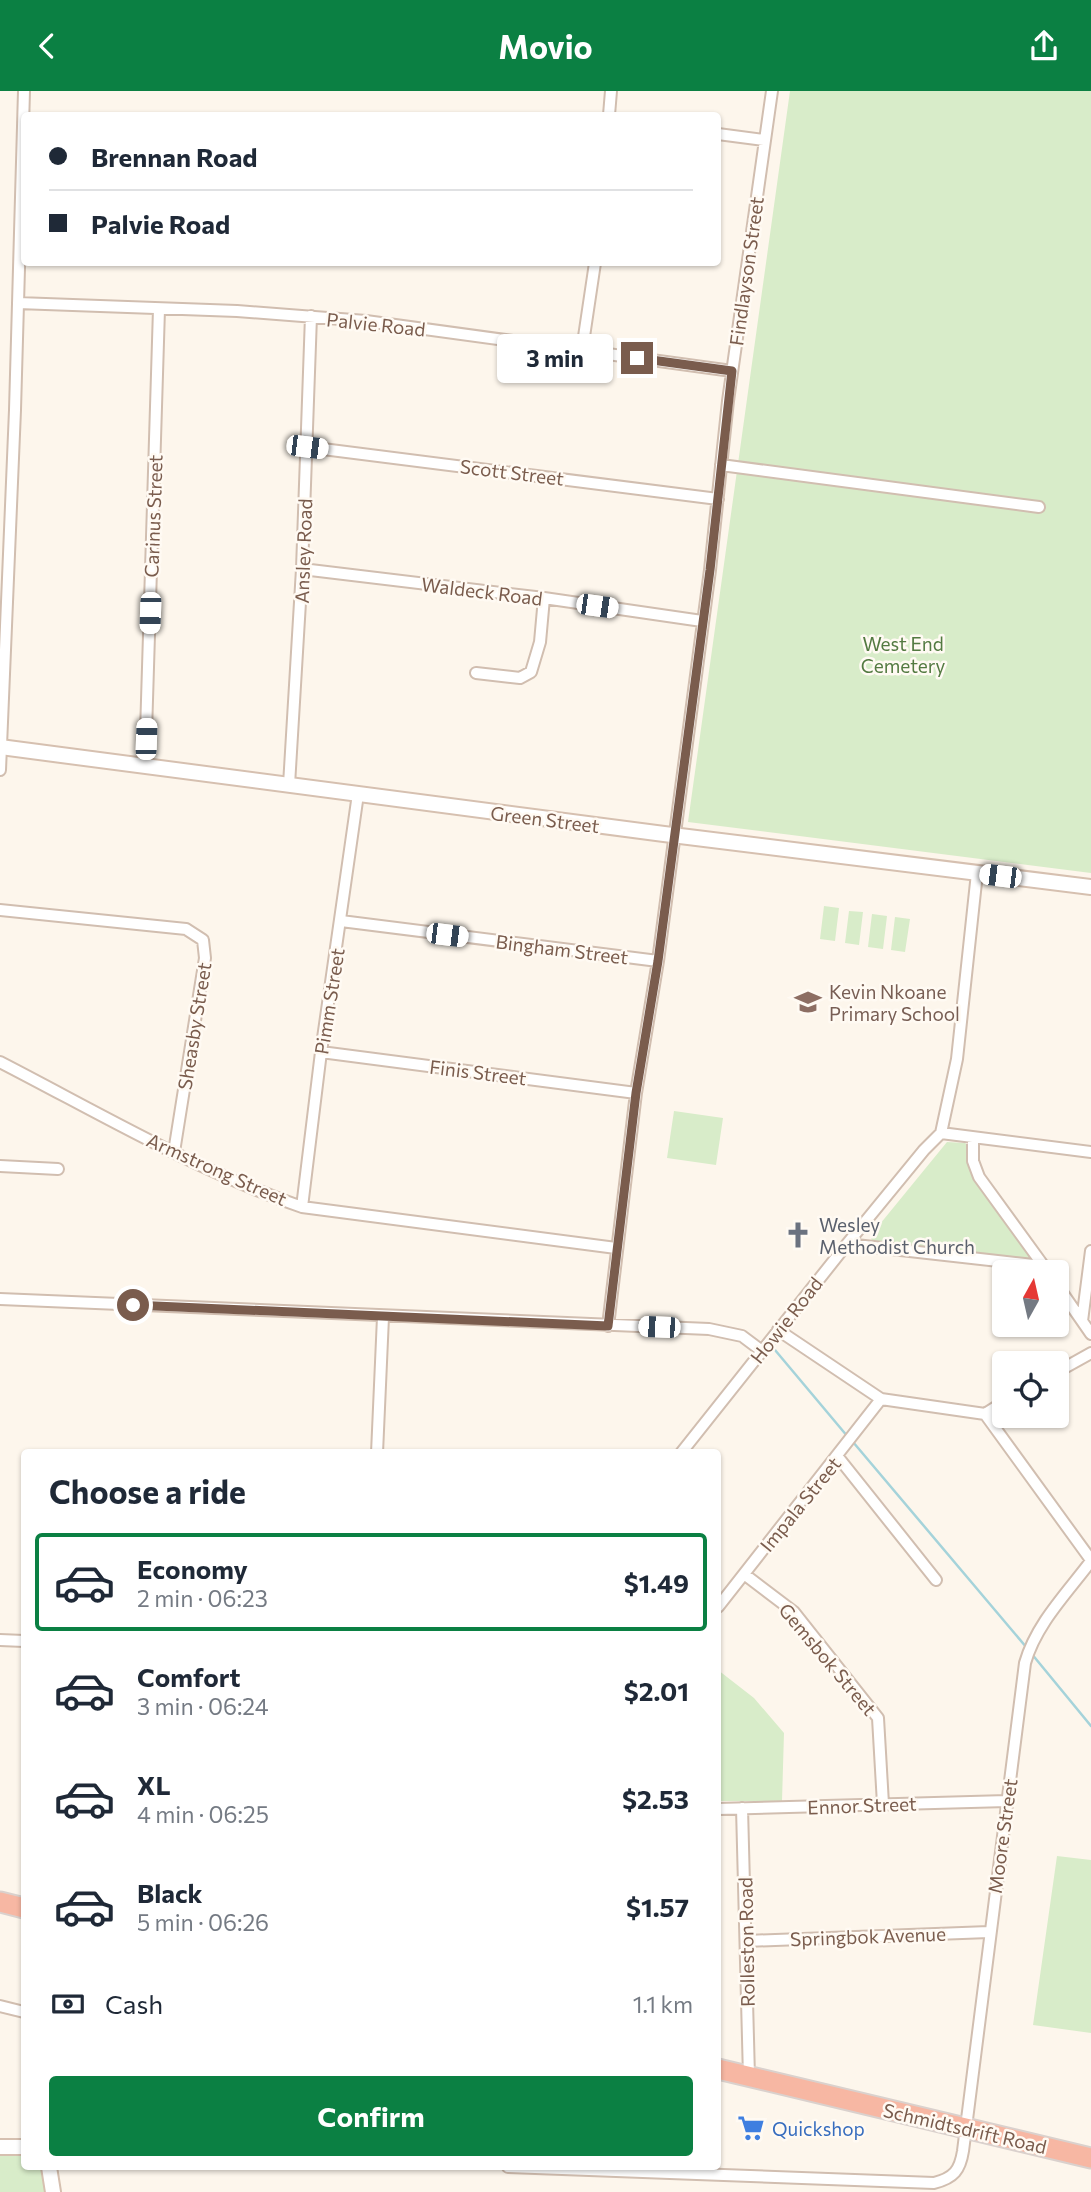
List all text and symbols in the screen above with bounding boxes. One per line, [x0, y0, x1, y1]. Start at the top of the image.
text: Movio [498, 26, 593, 66]
icon: back [28, 27, 66, 65]
icon: share [1025, 27, 1063, 65]
text: Brennan Road [91, 141, 258, 172]
street label: Findlayson Street [724, 195, 768, 347]
text: Palvie Road [91, 208, 230, 239]
street label: Palvie Road [325, 307, 427, 341]
callout: 3 min [497, 334, 612, 383]
route end [621, 342, 653, 374]
text: 3 min [526, 344, 584, 372]
car [285, 434, 330, 460]
street label: Carinus Street [139, 454, 167, 578]
street label: Scott Street [459, 454, 566, 490]
street label: Ansley Road [290, 498, 316, 604]
street label: Waldeck Road [420, 572, 544, 610]
car [139, 592, 162, 634]
car [575, 593, 620, 619]
park label: West End Cemetery [861, 632, 945, 677]
car [135, 718, 158, 760]
street label: Green Street [489, 801, 601, 837]
car [978, 863, 1023, 889]
car [425, 922, 470, 948]
street label: Bingham Street [495, 929, 630, 969]
street label: Pimm Street [309, 946, 349, 1056]
street label: Sheasby Street [173, 960, 215, 1091]
place label: Kevin Nkoane Primary School [829, 980, 960, 1025]
school or university icon: Kevin Nkoane Primary School [793, 987, 823, 1017]
street label: Finis Street [428, 1055, 528, 1089]
street label: Armstrong Street [143, 1128, 291, 1210]
place label: Wesley Methodist Church [819, 1213, 975, 1258]
church icon: Wesley Methodist Church [783, 1220, 813, 1250]
north arrow [992, 1260, 1069, 1337]
map controls [992, 1260, 1069, 1428]
street label: Howie Road [745, 1272, 827, 1368]
route start [117, 1289, 149, 1321]
car [638, 1316, 681, 1338]
button: locate [992, 1351, 1069, 1428]
street label: Impala Street [755, 1452, 845, 1556]
text: Choose a ride [49, 1471, 246, 1511]
icon: car [53, 1551, 116, 1614]
text: Economy [137, 1553, 248, 1584]
text: $1.49 [624, 1567, 689, 1598]
text: 2 min · 06:23 [137, 1584, 268, 1612]
street label: Gemsbok Street [774, 1598, 882, 1720]
icon: car [53, 1659, 116, 1722]
text: Comfort [137, 1661, 240, 1692]
text: $2.01 [624, 1675, 689, 1706]
text: 3 min · 06:24 [137, 1692, 268, 1720]
icon: car [53, 1767, 116, 1830]
text: XL [137, 1769, 171, 1800]
street label: Moore Street [983, 1777, 1021, 1895]
text: $2.53 [622, 1783, 689, 1814]
street label: Ennor Street [807, 1792, 917, 1818]
text: 4 min · 06:25 [137, 1800, 269, 1828]
icon: car [53, 1875, 116, 1938]
text: Black [137, 1877, 203, 1908]
street label: Rolleston Road [733, 1877, 759, 2007]
text: $1.57 [626, 1891, 689, 1922]
text: 5 min · 06:26 [137, 1908, 269, 1936]
street label: Springbok Avenue [790, 1922, 946, 1950]
icon: cash [49, 1985, 87, 2023]
text: Cash [105, 1988, 163, 2019]
text: 1.1 km [633, 1990, 693, 2018]
button: Confirm [49, 2076, 693, 2156]
street label: Schmidtsdrift Road [881, 2098, 1049, 2158]
supermarket icon: Quickshop [736, 2113, 766, 2143]
place label: Quickshop [772, 2117, 865, 2140]

